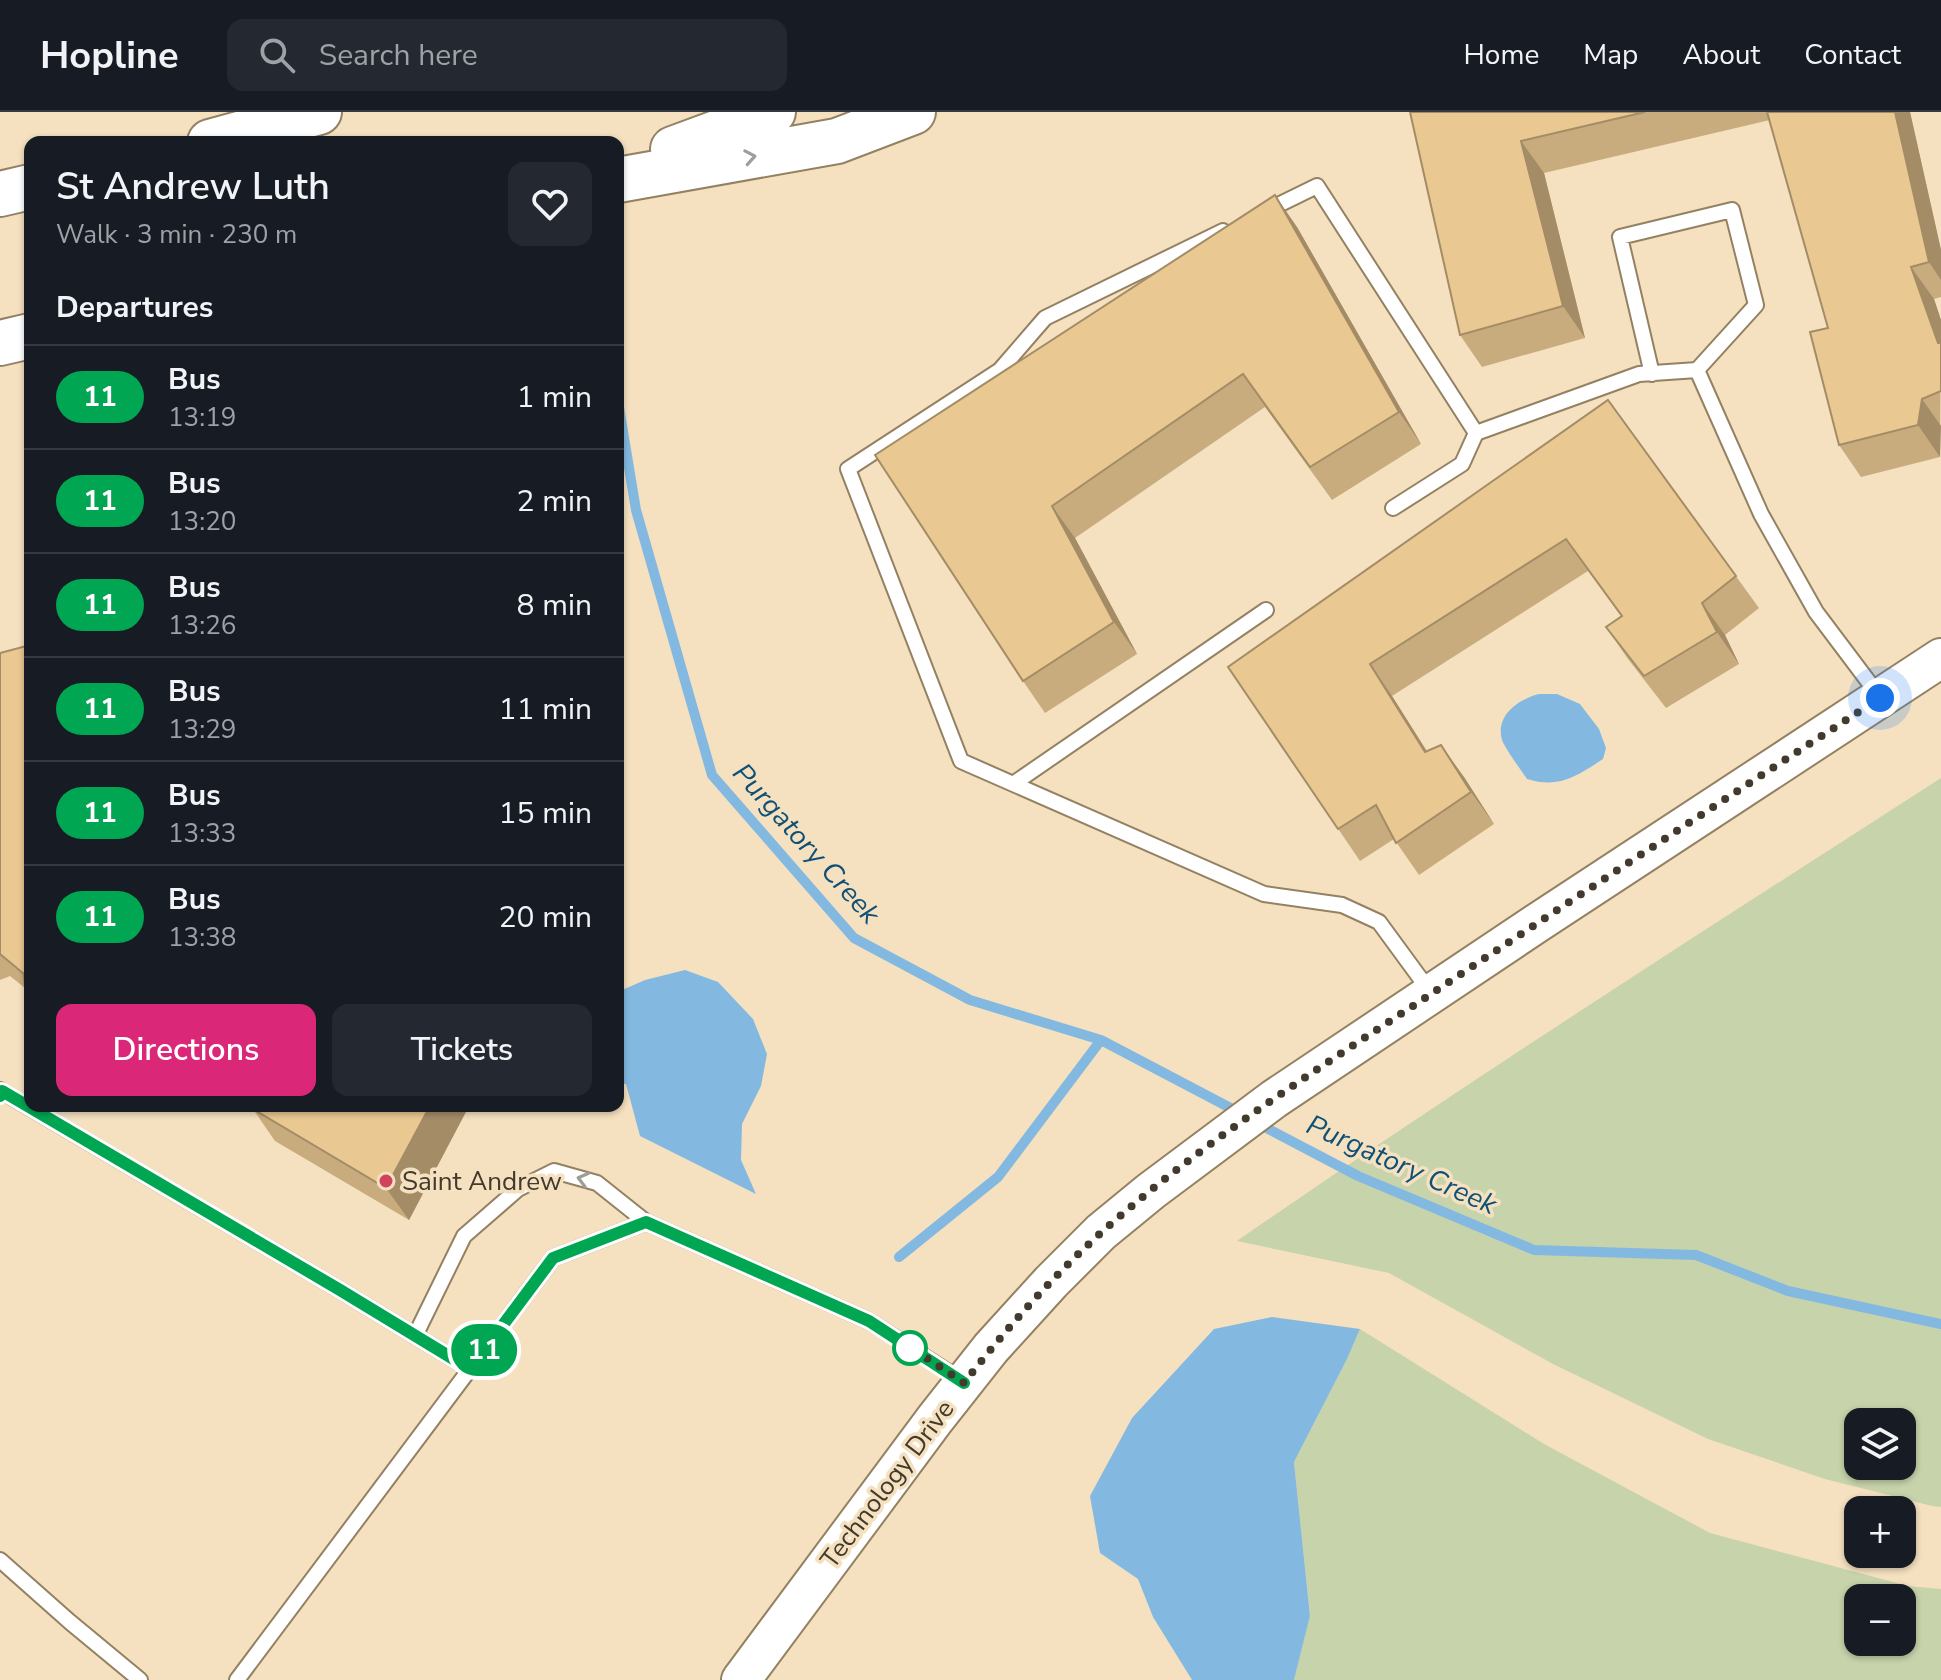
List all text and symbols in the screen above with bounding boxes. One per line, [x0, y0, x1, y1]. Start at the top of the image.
search box [227, 19, 787, 91]
text: Hopline [40, 30, 179, 81]
icon: search [255, 33, 299, 77]
text: Search here [319, 35, 478, 76]
text: Home [1464, 36, 1539, 74]
text: Map [1583, 36, 1638, 74]
text: About [1682, 36, 1760, 74]
text: Contact [1804, 36, 1901, 74]
one-way arrow [743, 149, 757, 166]
text: St Andrew Luth [56, 161, 330, 212]
button: heart [508, 162, 592, 246]
text: Walk · 3 min · 230 m [56, 217, 297, 252]
text: Departures [56, 287, 213, 328]
text: Bus [168, 359, 221, 400]
text: 1 min [517, 377, 592, 418]
text: 11 [83, 378, 117, 416]
text: 13:19 [168, 400, 236, 435]
text: Bus [168, 463, 221, 504]
text: 2 min [517, 481, 592, 522]
text: 11 [83, 482, 117, 520]
text: 13:20 [168, 504, 236, 539]
text: Bus [168, 567, 221, 608]
text: 8 min [517, 585, 592, 626]
text: 11 [83, 586, 117, 624]
text: 13:26 [168, 608, 236, 643]
text: Bus [168, 671, 221, 712]
your location [1860, 678, 1900, 718]
text: 11 min [499, 689, 592, 730]
text: 11 [83, 690, 117, 728]
text: 13:29 [168, 712, 236, 747]
water label: Purgatory Creek [724, 755, 889, 933]
text: Bus [168, 775, 221, 816]
text: 15 min [499, 793, 592, 834]
text: 11 [83, 794, 117, 832]
text: 13:33 [168, 816, 236, 851]
text: Bus [168, 879, 221, 920]
text: 20 min [499, 897, 592, 938]
text: 11 [83, 898, 117, 936]
text: 13:38 [168, 920, 236, 955]
button: Directions [56, 1004, 316, 1096]
button: Tickets [332, 1004, 592, 1096]
water label: Purgatory Creek [1300, 1106, 1504, 1224]
place label: Saint Andrew [402, 1164, 562, 1199]
marker: Saint Andrew [377, 1172, 395, 1190]
one-way arrow [576, 1172, 590, 1188]
line badge: 11 [448, 1324, 520, 1376]
text: 11 [467, 1331, 501, 1369]
unlabelled marker [893, 1331, 927, 1365]
street label: Technology Drive [812, 1393, 962, 1576]
map controls [1844, 1408, 1916, 1656]
button: layers [1844, 1408, 1916, 1480]
button: + [1844, 1496, 1916, 1568]
button: − [1844, 1584, 1916, 1656]

